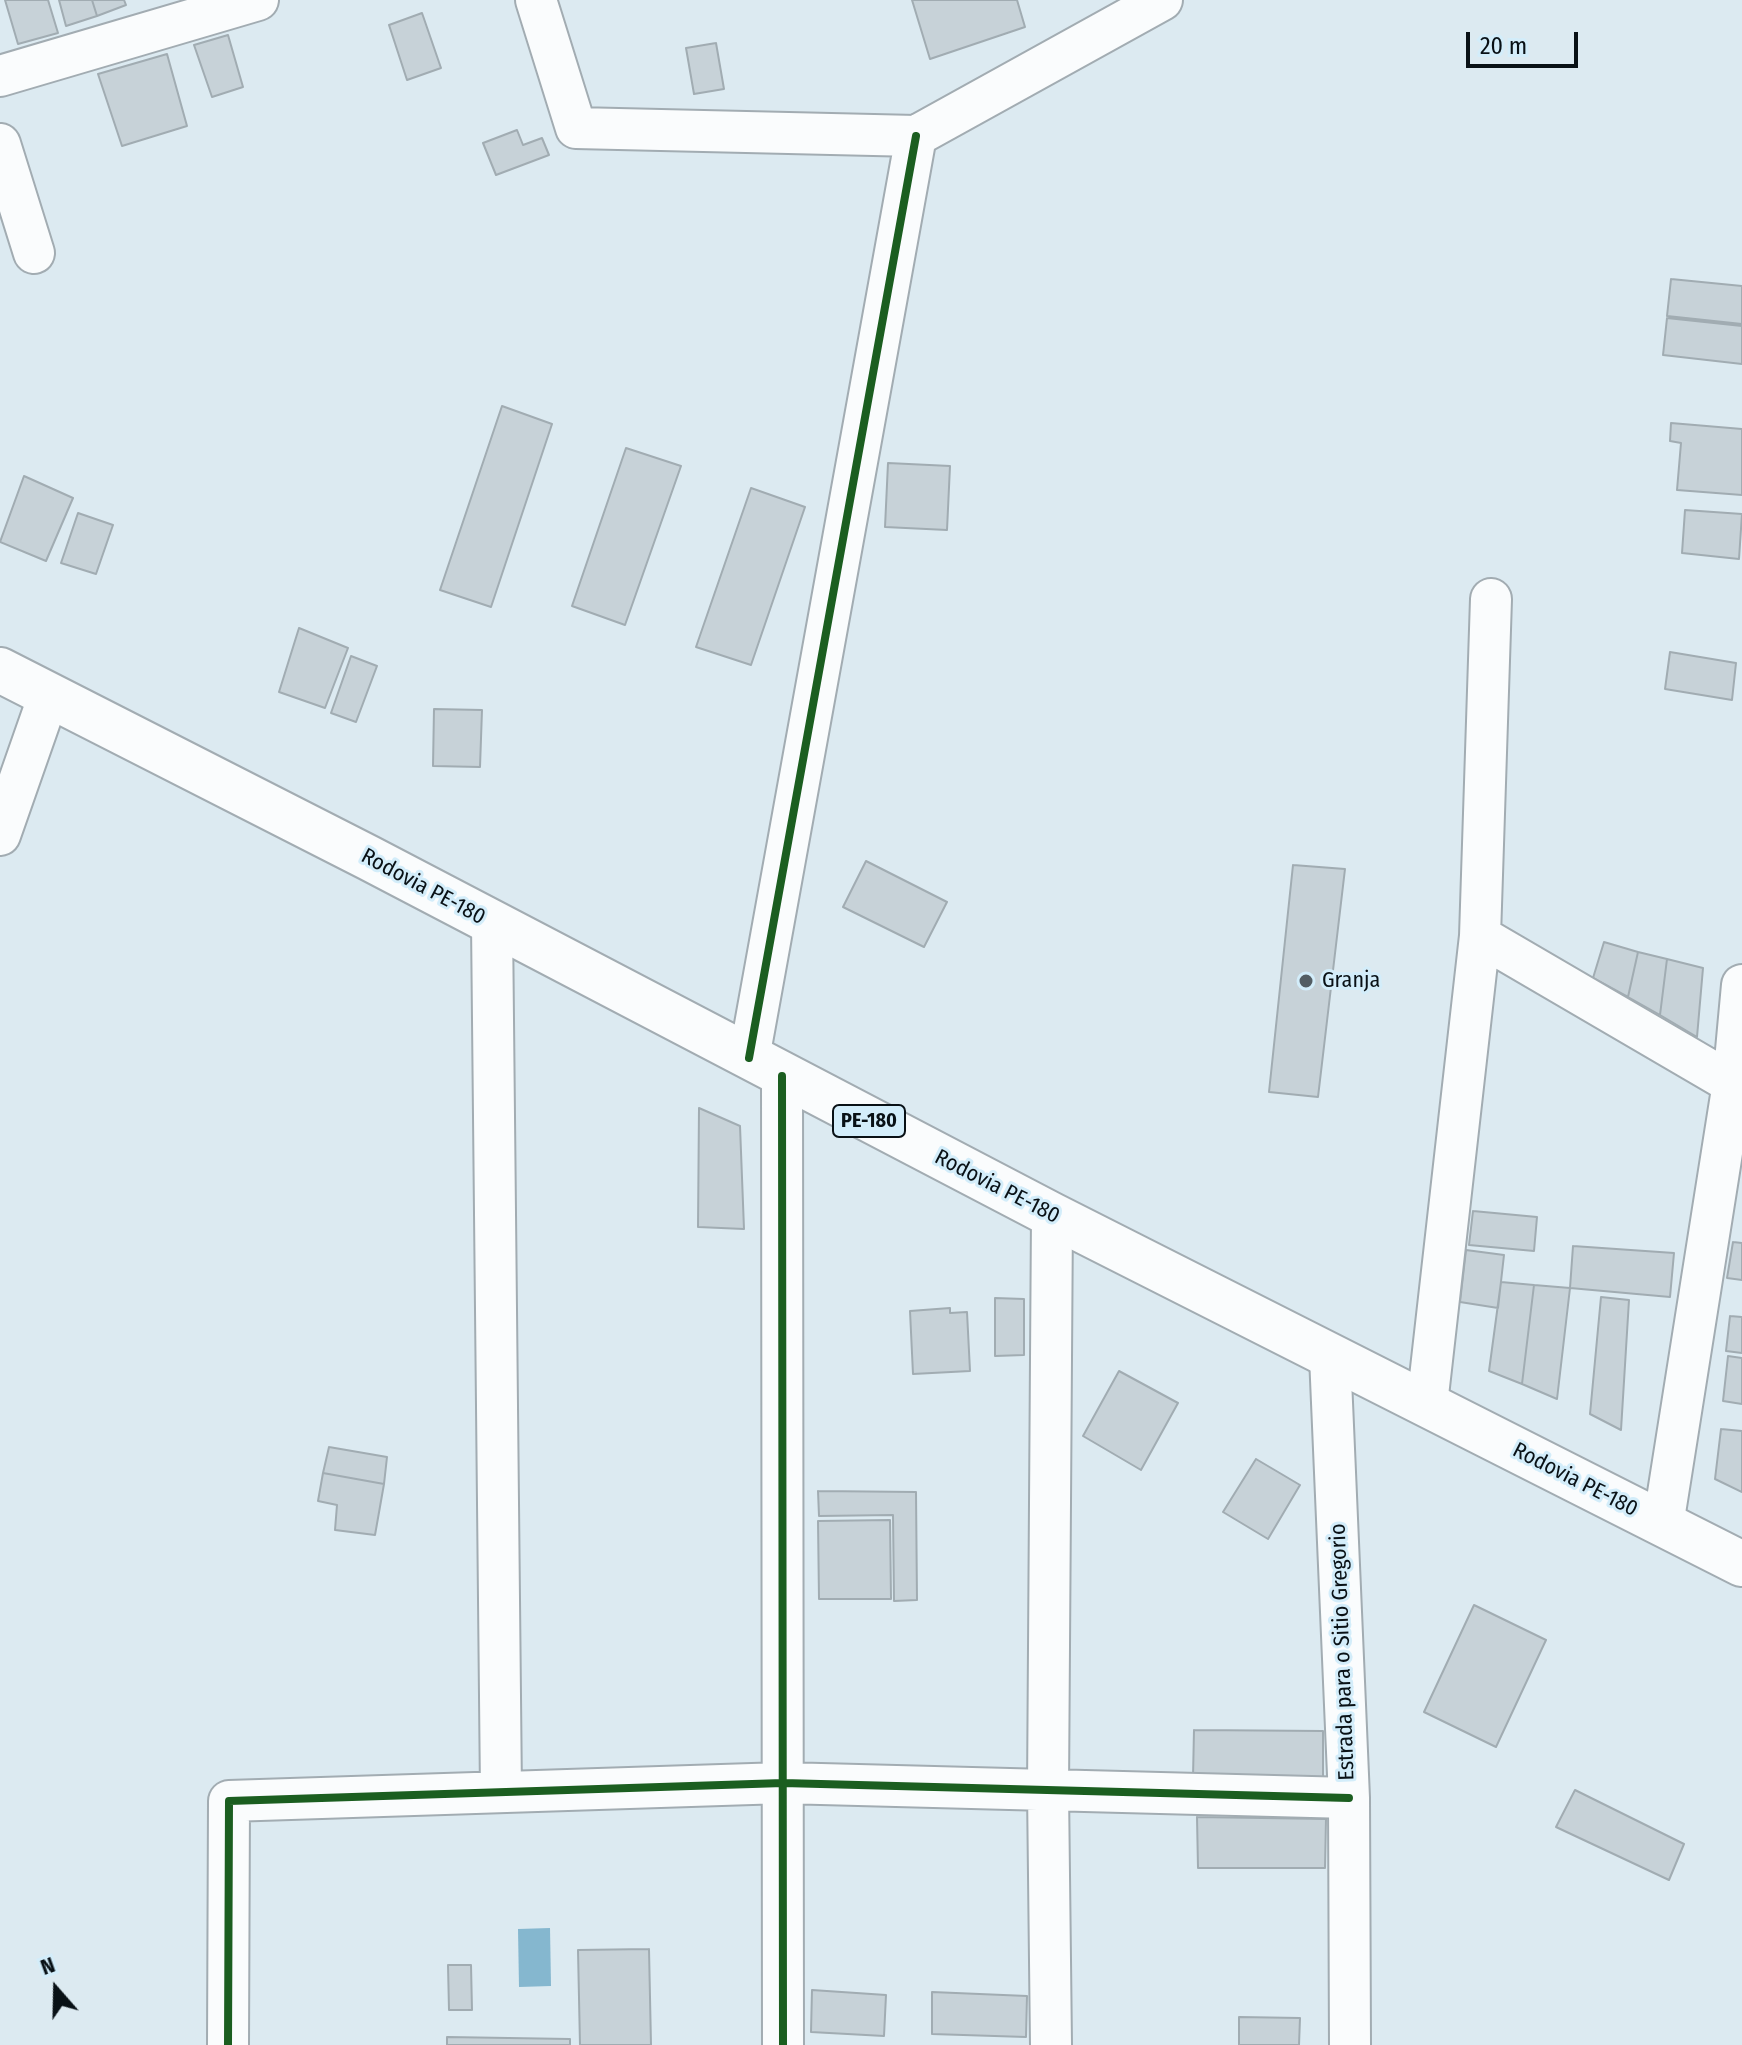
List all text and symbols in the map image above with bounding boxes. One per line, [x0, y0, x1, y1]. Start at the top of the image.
scale bar [1470, 16, 1582, 66]
text: 20 m [1480, 32, 1527, 60]
street label: Rodovia PE-180 [356, 843, 490, 931]
place label: Granja [1322, 968, 1380, 994]
marker: Granja [1297, 972, 1315, 990]
road number: PE-180 [833, 1105, 905, 1137]
street label: Rodovia PE-180 [930, 1144, 1064, 1230]
street label: Rodovia PE-180 [1508, 1437, 1642, 1523]
street label: Estrada para o Sitio Gregorio [1325, 1523, 1361, 1781]
north arrow [16, 1949, 96, 2029]
text: N [37, 1951, 58, 1981]

